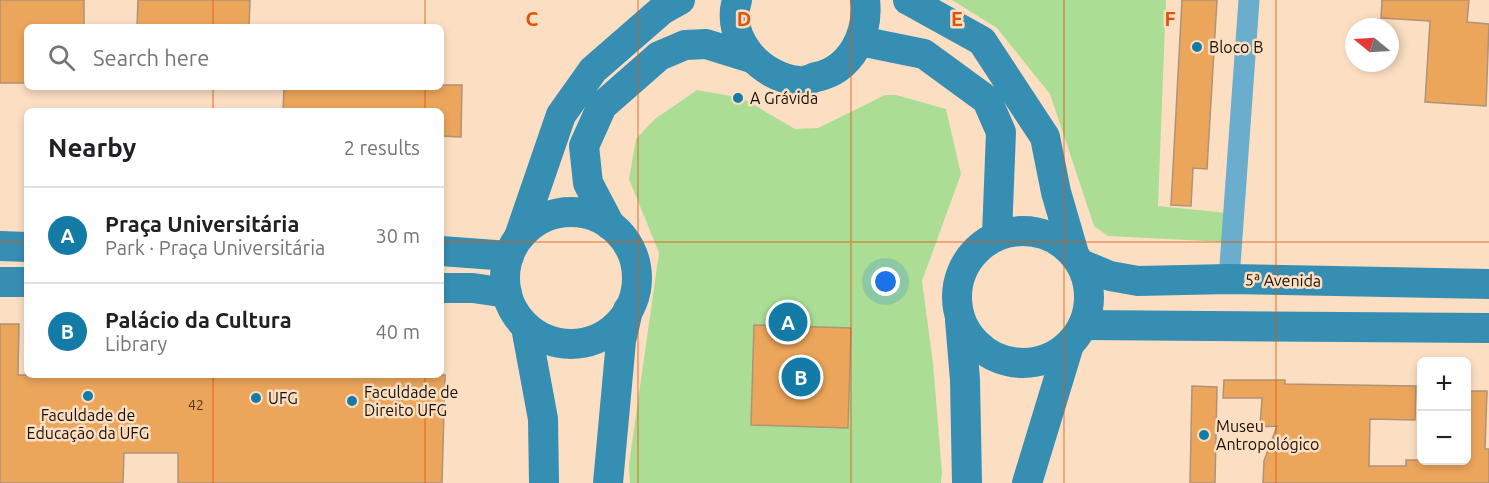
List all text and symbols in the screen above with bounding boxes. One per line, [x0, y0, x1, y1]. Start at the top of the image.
text: C [526, 7, 539, 30]
text: D [737, 7, 751, 30]
text: E [951, 7, 963, 30]
text: F [1164, 7, 1176, 30]
north arrow [1345, 18, 1399, 72]
search box [24, 24, 444, 90]
place label: Bloco B [1209, 38, 1263, 56]
marker: Bloco B [1190, 40, 1204, 54]
icon: search [45, 41, 78, 74]
text: Search here [93, 45, 209, 70]
place label: A Grávida [750, 89, 818, 107]
marker: A Grávida [731, 91, 745, 105]
text: Nearby [48, 133, 136, 162]
text: 2 results [344, 136, 420, 159]
text: Praça Universitária [105, 211, 299, 236]
text: A [60, 224, 75, 247]
text: 30 m [376, 224, 420, 247]
text: Park · Praça Universitária [105, 236, 325, 259]
your location [871, 267, 900, 296]
street label: 5ª Avenida [1245, 270, 1321, 290]
pin: A [768, 300, 808, 344]
text: Palácio da Cultura [105, 307, 292, 332]
text: B [61, 320, 74, 343]
text: 40 m [376, 320, 420, 343]
text: Library [105, 332, 167, 355]
pin: B [782, 354, 820, 400]
map controls [1417, 357, 1471, 465]
button: + [1417, 357, 1471, 411]
place label: Faculdade de Direito UFG [364, 383, 458, 419]
marker: Faculdade de Educação da UFG [81, 389, 95, 403]
place label: UFG [268, 389, 298, 407]
marker: UFG [249, 391, 263, 405]
marker: Faculdade de Direito UFG [345, 394, 359, 408]
house number: 42 [188, 397, 204, 413]
place label: Faculdade de Educação da UFG [27, 406, 149, 442]
button: − [1417, 411, 1471, 465]
place label: Museu Antropológico [1216, 417, 1319, 453]
marker: Museu Antropológico [1197, 428, 1211, 442]

